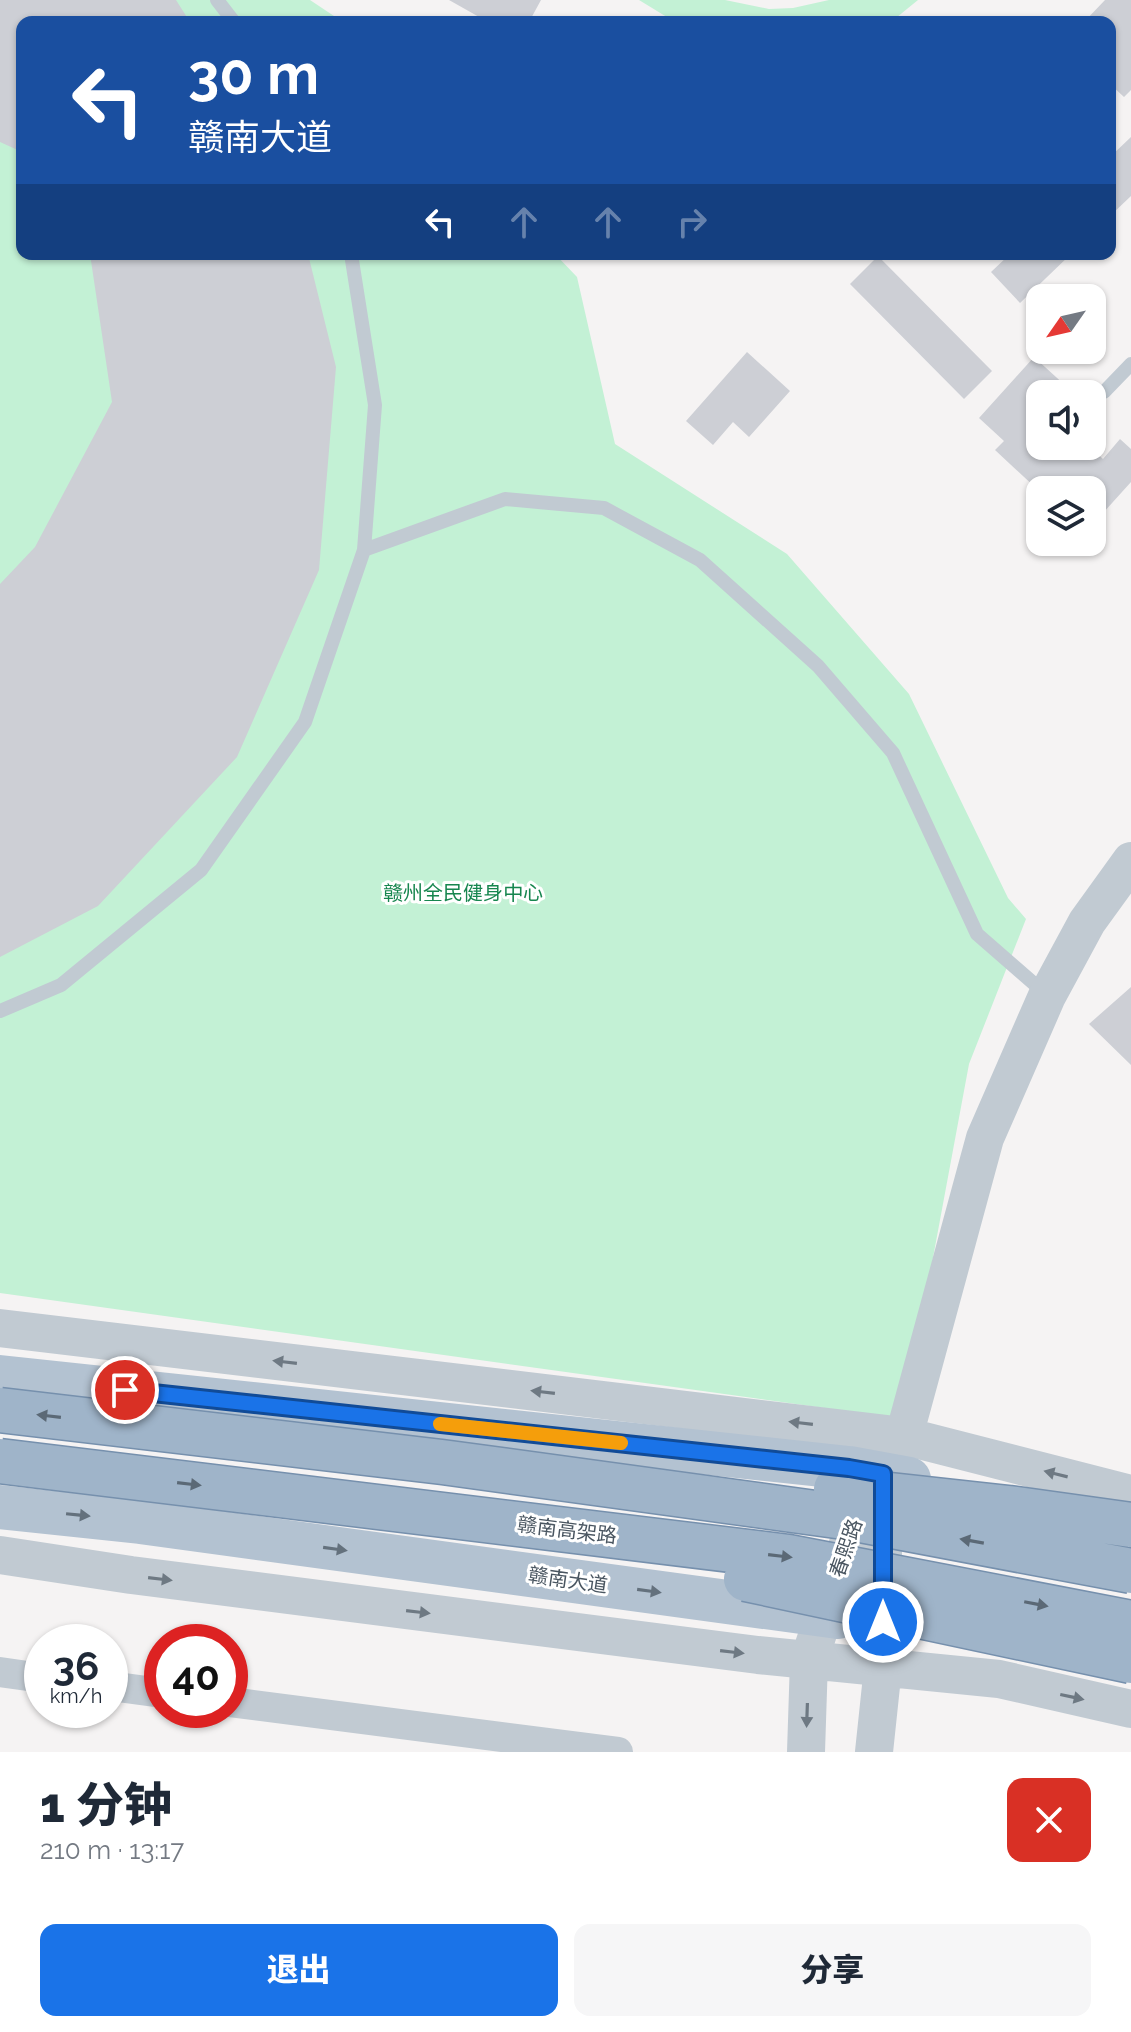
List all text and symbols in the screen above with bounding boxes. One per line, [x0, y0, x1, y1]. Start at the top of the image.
text: 30 m [188, 41, 319, 107]
icon: left [56, 48, 160, 152]
text: 赣南大道 [188, 116, 332, 158]
icon: left [418, 200, 462, 244]
icon: ahead [502, 200, 546, 244]
icon: ahead [586, 200, 630, 244]
icon: right [670, 200, 714, 244]
north arrow [1026, 284, 1106, 364]
map controls [1026, 284, 1106, 556]
button: sound [1026, 380, 1106, 460]
button: layers [1026, 476, 1106, 556]
park label: 赣州全民健身中心 [383, 881, 543, 905]
one-way arrow [272, 1355, 297, 1368]
pin [91, 1356, 159, 1424]
icon: arrive [103, 1368, 147, 1412]
one-way arrow [530, 1386, 555, 1399]
one-way arrow [36, 1409, 61, 1422]
one-way arrow [788, 1417, 813, 1430]
one-way arrow [1043, 1468, 1068, 1480]
one-way arrow [176, 1478, 201, 1491]
one-way arrow [65, 1509, 90, 1522]
street label: 赣南高架路 [516, 1512, 618, 1548]
street label: 春熙路 [825, 1516, 867, 1580]
one-way arrow [959, 1534, 984, 1546]
one-way arrow [323, 1543, 348, 1556]
one-way arrow [768, 1549, 793, 1562]
street label: 赣南大道 [527, 1563, 609, 1597]
one-way arrow [148, 1573, 173, 1586]
position arrow [841, 1580, 925, 1664]
one-way arrow [636, 1585, 661, 1598]
one-way arrow [1023, 1598, 1048, 1611]
one-way arrow [406, 1605, 431, 1618]
speed limit sign: 40 [144, 1624, 248, 1728]
text: 36 [53, 1642, 99, 1689]
one-way arrow [719, 1645, 744, 1658]
text: km/h [50, 1684, 102, 1708]
one-way arrow [1060, 1691, 1085, 1704]
one-way arrow [800, 1703, 813, 1728]
text: 1 分钟 [40, 1777, 172, 1833]
button: close [1007, 1778, 1091, 1862]
text: 210 m · 13:17 [40, 1835, 184, 1865]
button: 退出 [40, 1924, 558, 2016]
button: 分享 [574, 1924, 1091, 2016]

